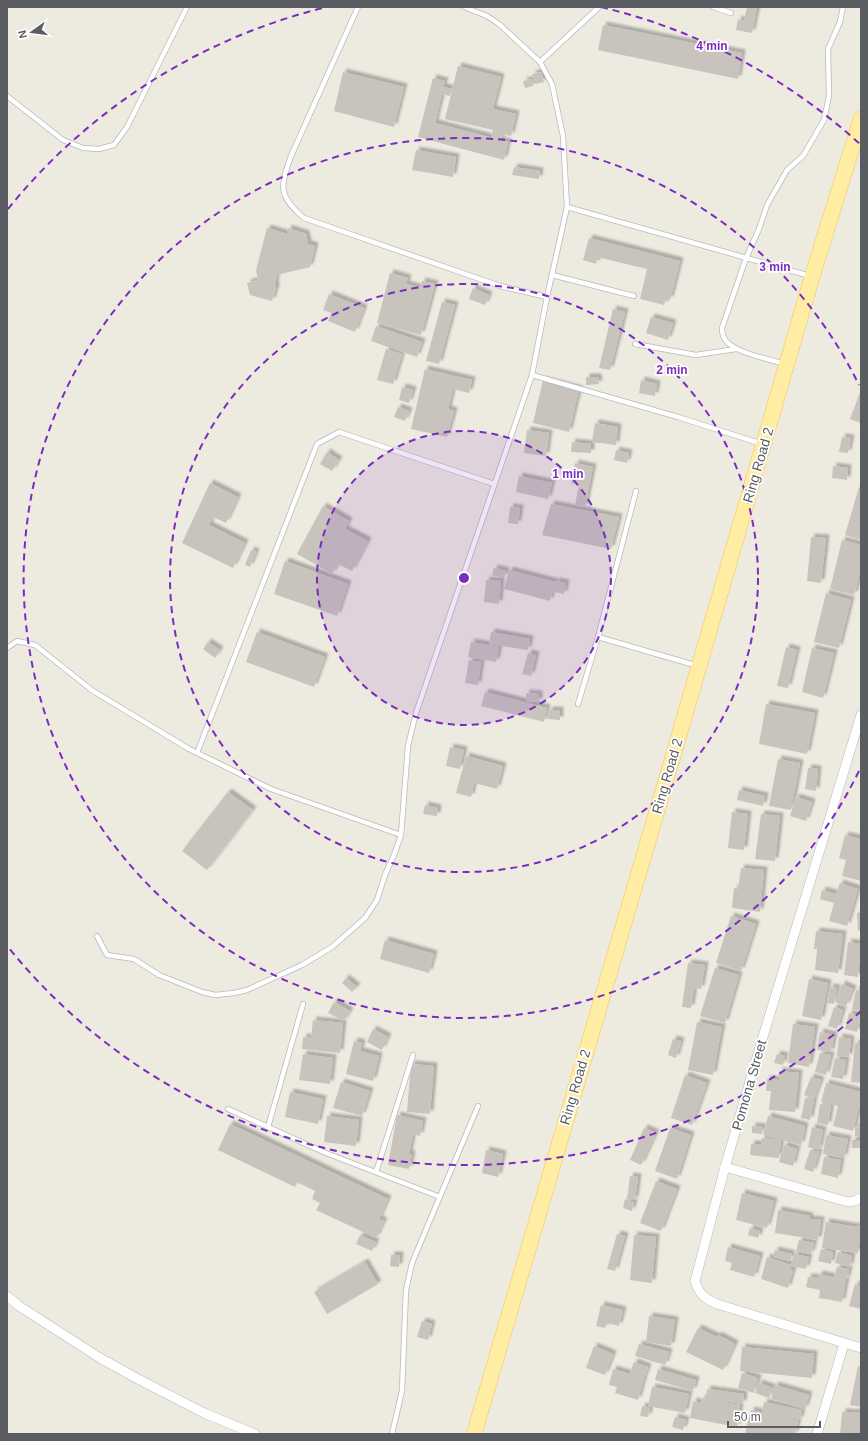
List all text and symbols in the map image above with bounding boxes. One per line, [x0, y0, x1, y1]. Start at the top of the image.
north arrow [12, 12, 52, 52]
text: N [16, 29, 29, 40]
text: 4 min [696, 39, 728, 53]
text: 3 min [759, 260, 791, 274]
text: 2 min [656, 363, 688, 377]
street label: Ring Road 2 [740, 425, 776, 505]
text: 1 min [552, 467, 584, 481]
centre of rings [457, 571, 471, 585]
street label: Ring Road 2 [649, 736, 685, 816]
street label: Pomona Street [728, 1038, 770, 1132]
street label: Ring Road 2 [557, 1047, 593, 1127]
scale bar [728, 1403, 820, 1429]
text: 50 m [734, 1410, 761, 1424]

